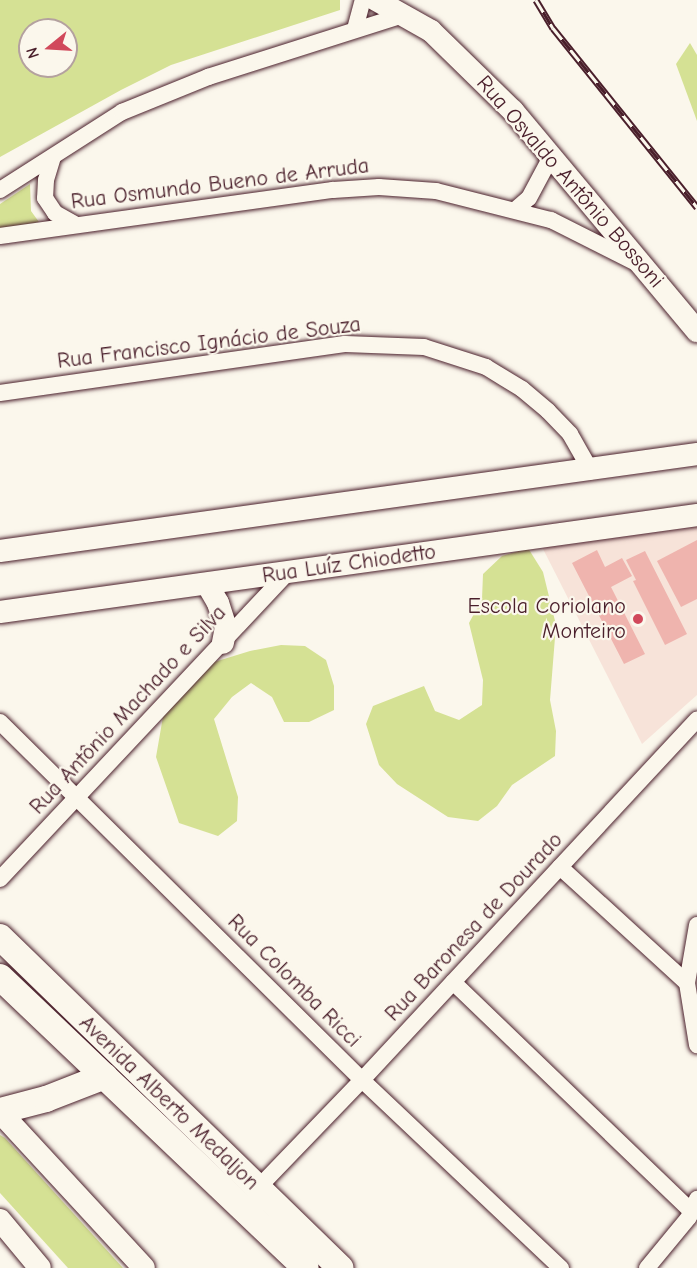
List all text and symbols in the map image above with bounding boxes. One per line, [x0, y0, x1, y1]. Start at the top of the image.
north arrow [18, 18, 78, 78]
text: N [23, 45, 43, 61]
street label: Rua Osvaldo Antônio Bossoni [471, 71, 669, 293]
street label: Rua Osmundo Bueno de Arruda [69, 153, 371, 215]
street label: Rua Francisco Ignácio de Souza [56, 311, 362, 375]
street label: Rua Luíz Chiodetto [260, 539, 438, 589]
place label: Escola Coriolano Monteiro [467, 593, 626, 644]
street label: Rua Antônio Machado e Silva [24, 600, 232, 820]
marker: Escola Coriolano Monteiro [631, 612, 645, 626]
street label: Rua Baronesa de Dourado [380, 827, 568, 1027]
street label: Rua Colomba Ricci [222, 909, 366, 1053]
street label: Avenida Alberto Medaljon [73, 1010, 265, 1196]

